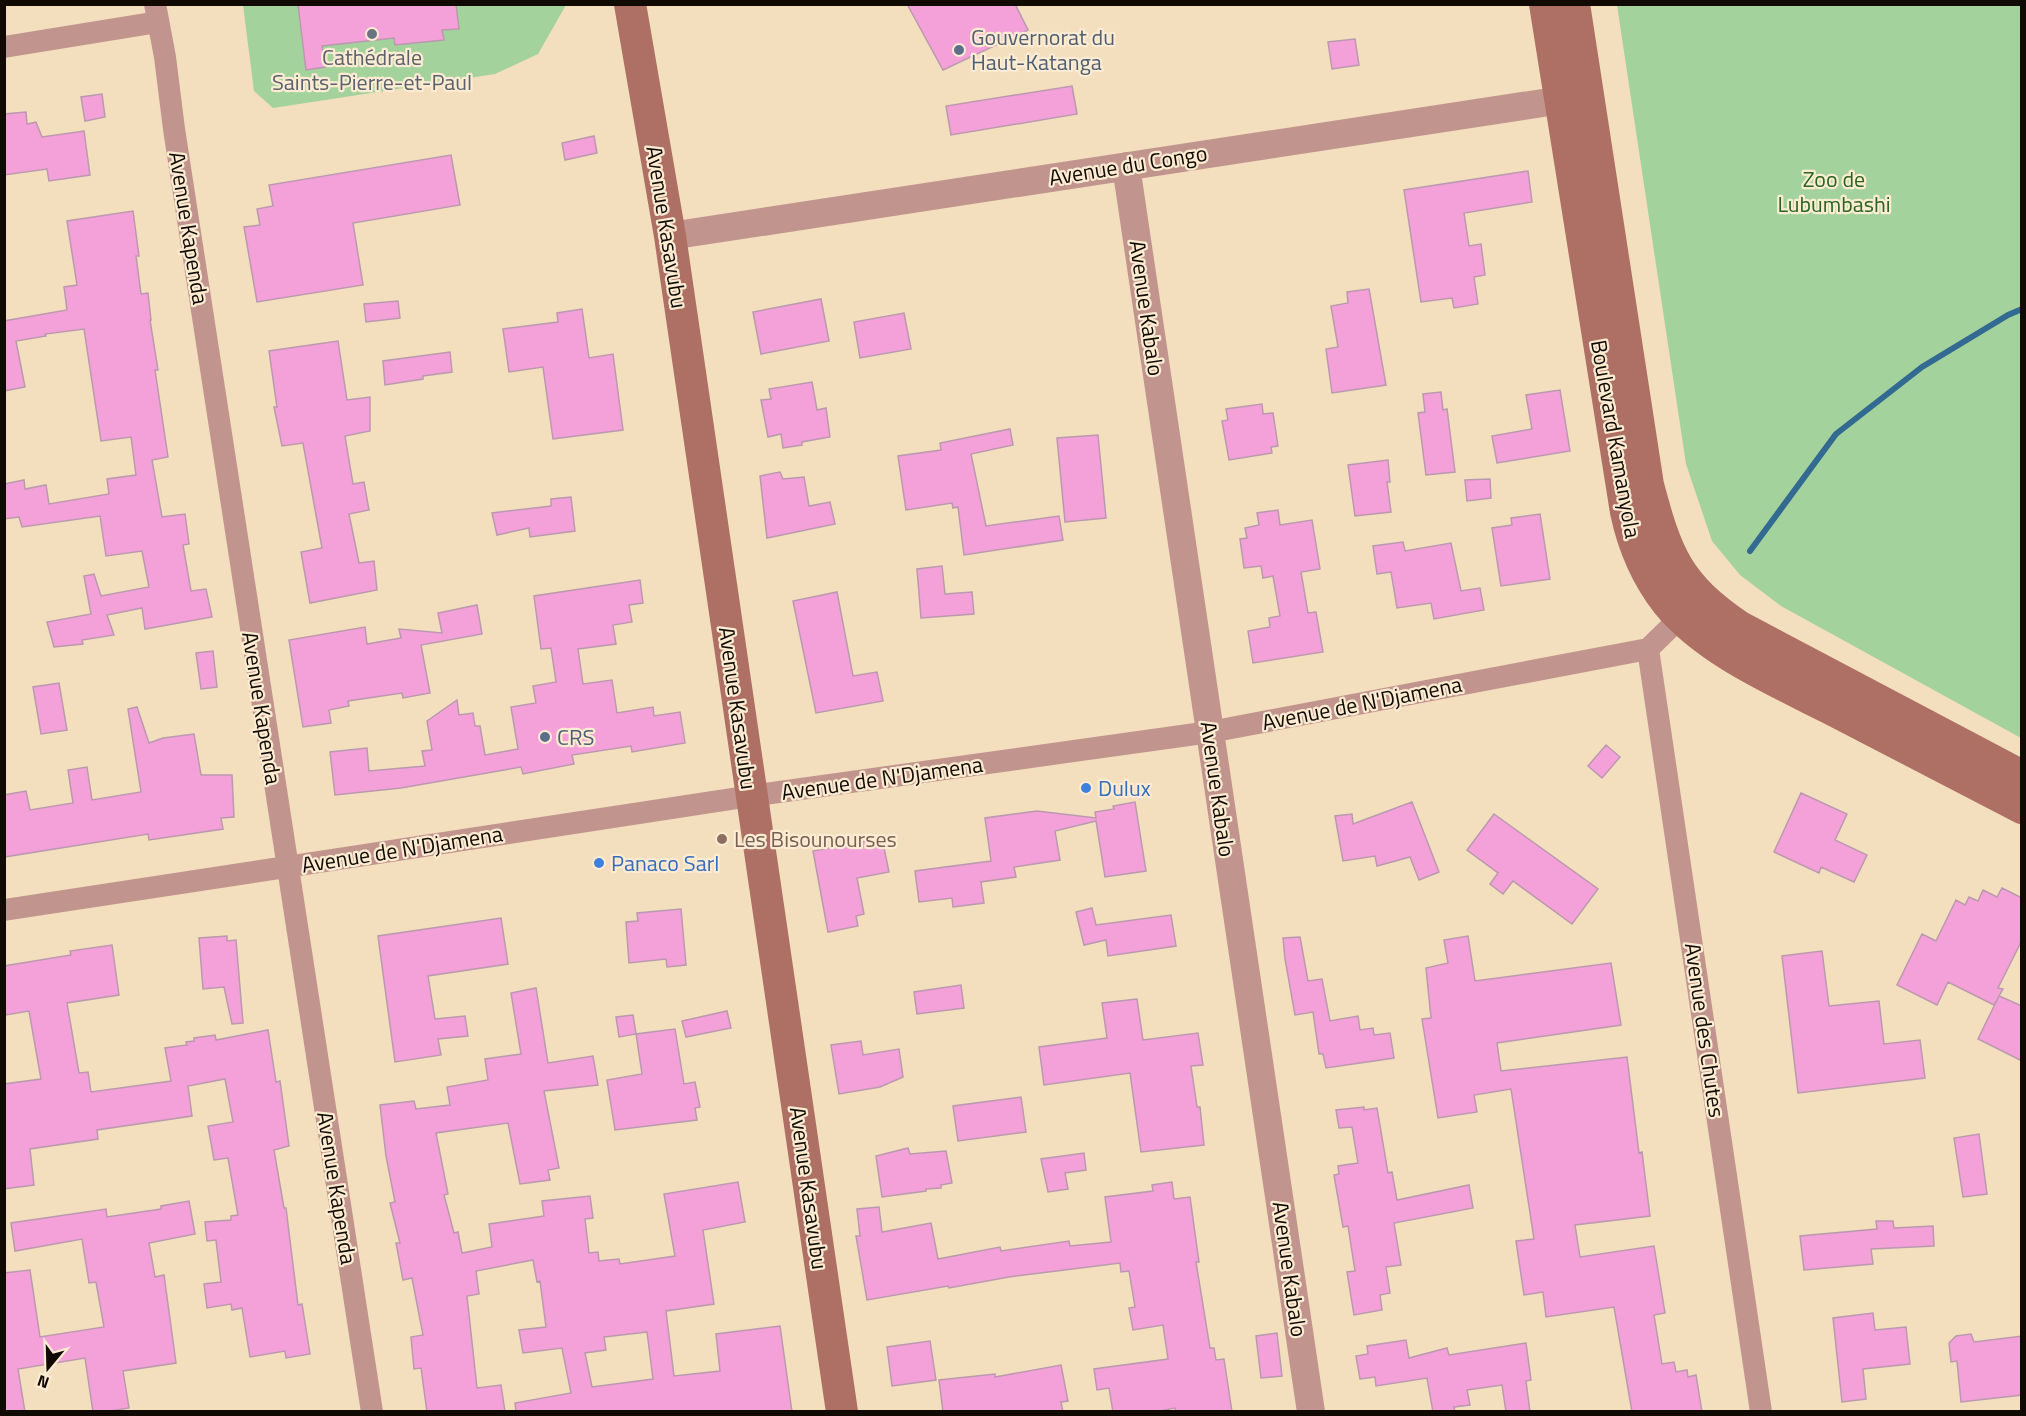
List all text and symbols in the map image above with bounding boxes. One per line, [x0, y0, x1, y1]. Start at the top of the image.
place label: Gouvernorat du Haut-Katanga [971, 20, 1115, 79]
marker: Cathédrale Saints-Pierre-et-Paul [365, 27, 379, 41]
place label: Cathédrale Saints-Pierre-et-Paul [272, 40, 472, 99]
marker: Gouvernorat du Haut-Katanga [952, 43, 966, 57]
street label: Avenue du Congo [1046, 136, 1210, 194]
street label: Avenue Kasavubu [637, 143, 697, 311]
street label: Avenue Kapenda [160, 149, 218, 307]
park label: Zoo de Lubumbashi [1777, 162, 1891, 221]
street label: Avenue Kabalo [1121, 238, 1173, 378]
street label: Boulevard Kamanyola [1582, 337, 1650, 541]
street label: Avenue Kasavubu [710, 625, 766, 791]
street label: Avenue Kapenda [233, 629, 291, 787]
street label: Avenue de N'Djamena [1259, 667, 1465, 739]
street label: Avenue Kabalo [1192, 719, 1244, 859]
place label: CRS [557, 720, 594, 754]
marker: CRS [538, 730, 552, 744]
street label: Avenue de N'Djamena [779, 747, 985, 809]
place label: Dulux [1098, 771, 1151, 805]
marker: Dulux [1079, 781, 1093, 795]
street label: Avenue de N'Djamena [299, 816, 505, 882]
place label: Les Bisounourses [734, 822, 897, 856]
marker: Les Bisounourses [715, 832, 729, 846]
place label: Panaco Sarl [611, 846, 719, 880]
marker: Panaco Sarl [592, 856, 606, 870]
street label: Avenue des Chutes [1676, 940, 1734, 1120]
street label: Avenue Kasavubu [781, 1105, 837, 1271]
street label: Avenue Kapenda [308, 1109, 366, 1267]
street label: Avenue Kabalo [1264, 1199, 1316, 1339]
north arrow [18, 1338, 78, 1398]
text: N [34, 1369, 52, 1395]

